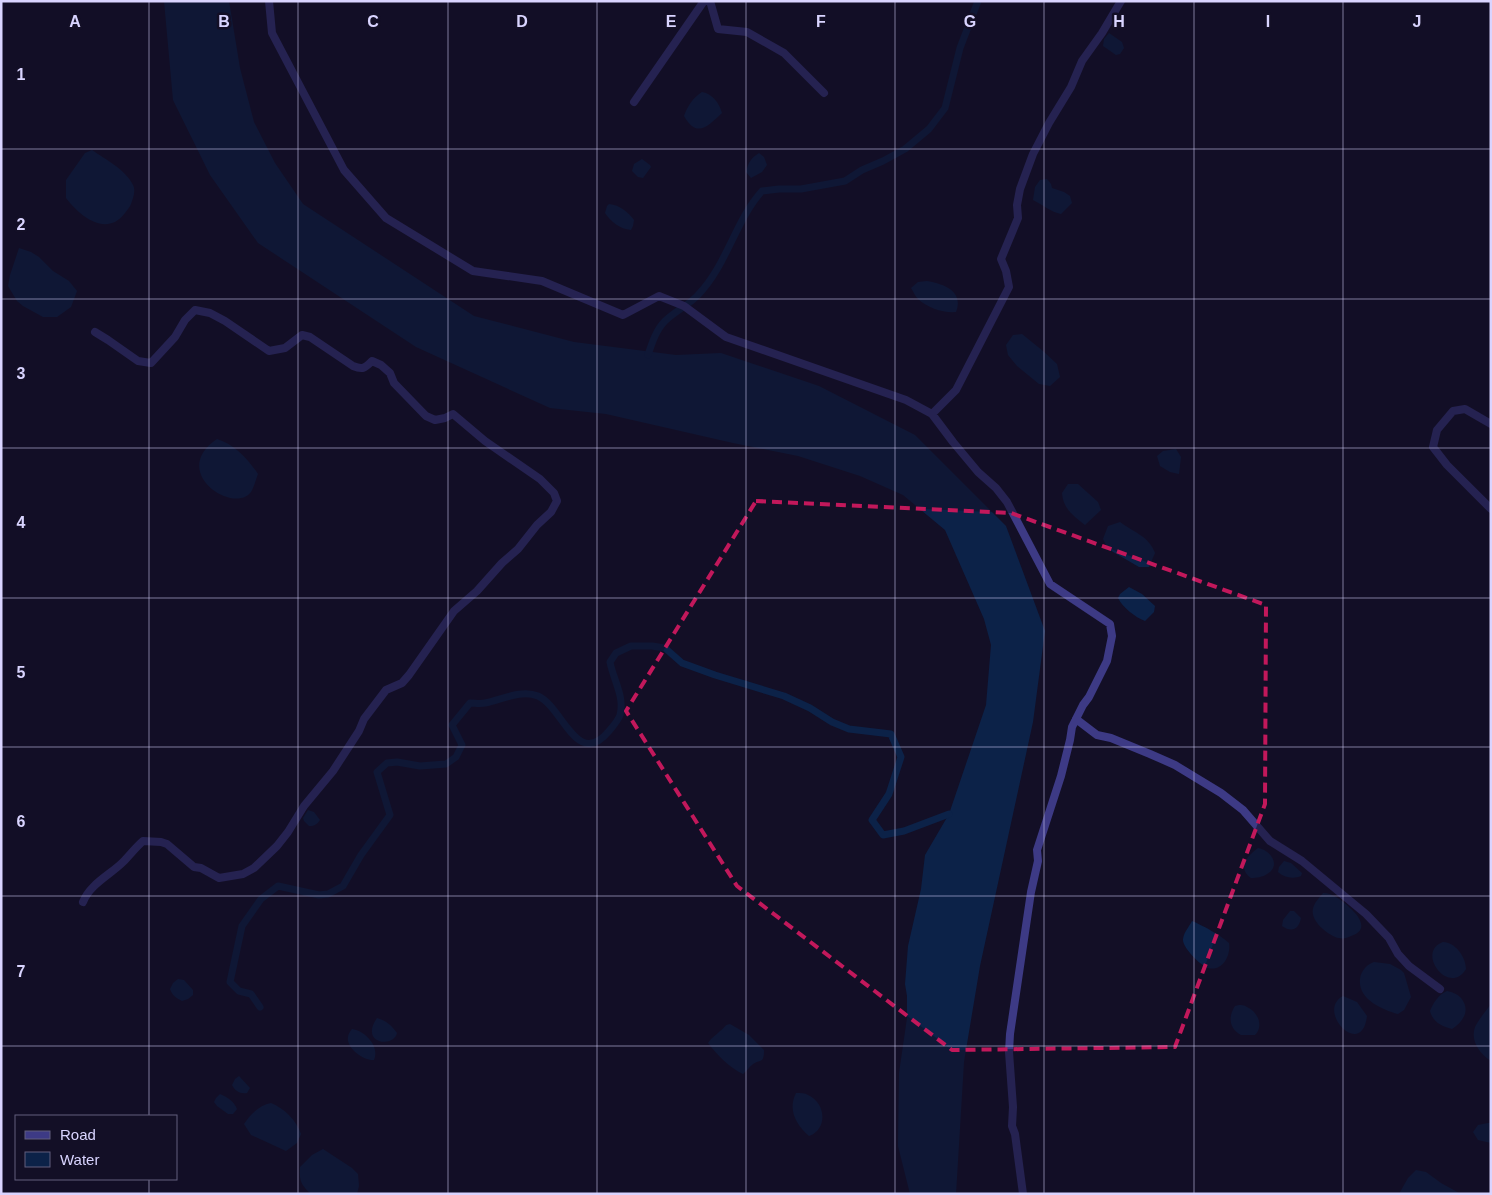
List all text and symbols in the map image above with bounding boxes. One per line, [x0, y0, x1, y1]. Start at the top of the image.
text: A [69, 13, 81, 30]
text: B [218, 13, 230, 30]
text: C [367, 13, 379, 30]
text: D [516, 13, 528, 30]
text: E [666, 13, 677, 30]
text: F [816, 13, 826, 30]
text: G [964, 13, 976, 30]
text: H [1113, 13, 1125, 30]
text: I [1266, 13, 1270, 30]
text: J [1413, 13, 1421, 30]
text: 1 [17, 66, 26, 83]
text: 2 [17, 216, 26, 233]
text: 3 [17, 365, 26, 382]
text: 4 [17, 514, 26, 531]
text: 5 [17, 664, 26, 681]
text: 6 [17, 813, 26, 830]
text: 7 [17, 963, 26, 980]
legend [15, 1115, 178, 1180]
text: Road [60, 1126, 96, 1143]
text: Water [60, 1151, 99, 1168]

